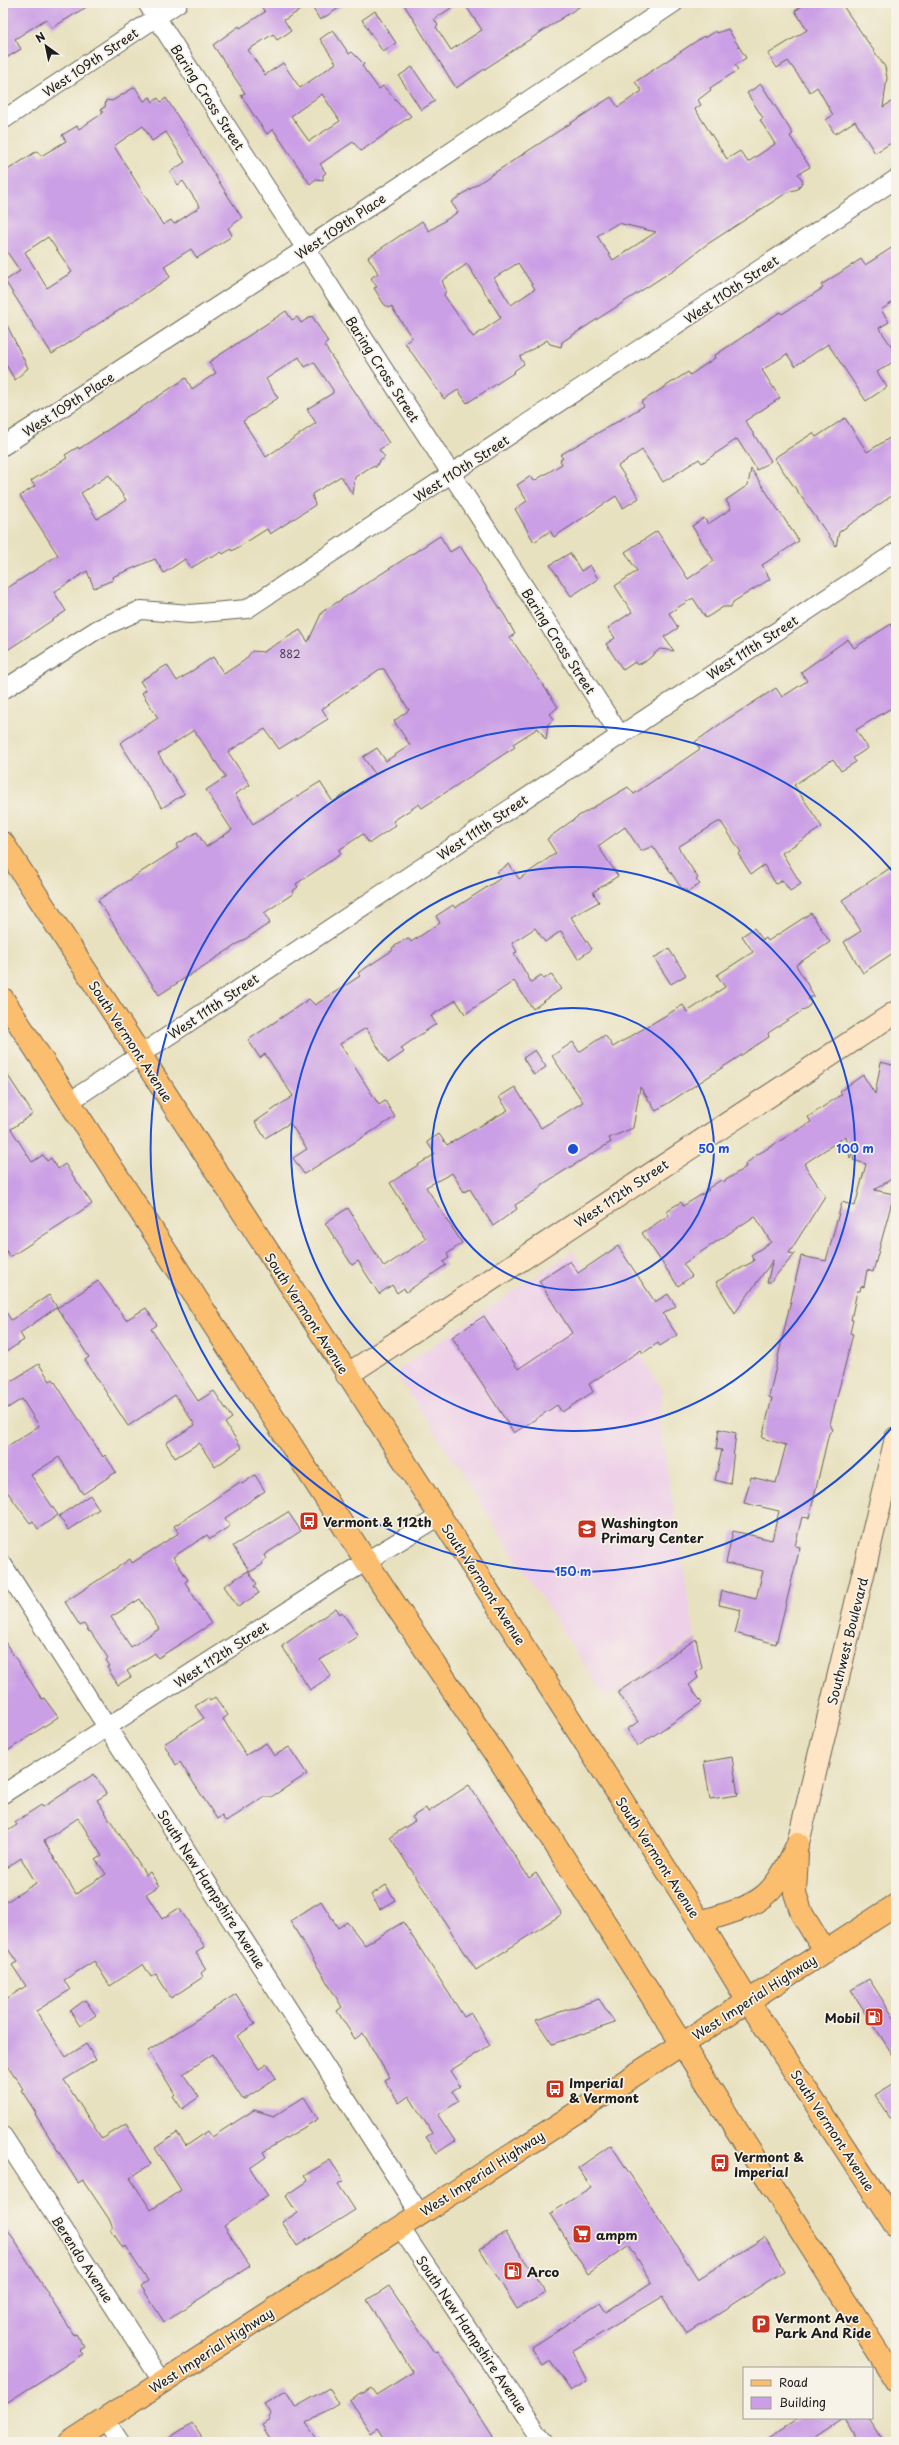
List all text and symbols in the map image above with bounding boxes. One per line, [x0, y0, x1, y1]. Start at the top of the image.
street label: West 109th Street [38, 23, 142, 101]
north arrow [26, 26, 66, 66]
text: N [32, 28, 49, 47]
street label: Baring Cross Street [167, 40, 249, 154]
street label: West 109th Place [291, 188, 389, 264]
street label: West 110th Street [680, 250, 782, 328]
street label: Baring Cross Street [342, 312, 424, 426]
street label: West 109th Place [18, 367, 118, 441]
street label: West 110th Street [410, 430, 512, 506]
street label: Baring Cross Street [518, 584, 600, 698]
street label: West 111th Street [703, 610, 801, 684]
house number: 882 [279, 645, 301, 662]
street label: West 111th Street [433, 790, 531, 864]
street label: West 111th Street [164, 969, 262, 1043]
street label: South Vermont Avenue [85, 977, 177, 1105]
text: 50 m [698, 1139, 730, 1157]
text: 100 m [836, 1139, 874, 1157]
centre of rings [566, 1142, 580, 1156]
street label: West 112th Street [570, 1154, 672, 1232]
street label: South Vermont Avenue [261, 1249, 353, 1377]
bus stop icon: Vermont & 112th [298, 1510, 320, 1532]
place label: Vermont & 112th [323, 1512, 432, 1531]
place label: Washington Primary Center [601, 1513, 704, 1547]
school or university icon: Washington Primary Center [576, 1518, 598, 1540]
street label: South Vermont Avenue [438, 1520, 530, 1648]
text: 150 m [555, 1562, 591, 1580]
street label: Southwest Boulevard [822, 1575, 872, 1707]
street label: West 112th Street [170, 1616, 272, 1692]
street label: South Vermont Avenue [612, 1793, 704, 1921]
street label: South New Hampshire Avenue [153, 1806, 271, 1972]
street label: West Imperial Highway [688, 1950, 820, 2044]
fuel station icon: Mobil [863, 2006, 885, 2028]
place label: Mobil [825, 2008, 860, 2027]
street label: South Vermont Avenue [787, 2066, 879, 2194]
place label: Imperial & Vermont [569, 2073, 639, 2107]
bus stop icon: Imperial & Vermont [544, 2078, 566, 2100]
street label: West Imperial Highway [416, 2126, 548, 2220]
place label: Vermont & Imperial [734, 2147, 804, 2181]
bus stop icon: Vermont & Imperial [709, 2152, 731, 2174]
street label: Berendo Avenue [48, 2212, 118, 2306]
supermarket icon: ampm [571, 2223, 593, 2245]
place label: ampm [596, 2225, 638, 2244]
street label: South New Hampshire Avenue [412, 2252, 532, 2416]
fuel station icon: Arco [502, 2260, 524, 2282]
place label: Arco [527, 2262, 560, 2281]
street label: West Imperial Highway [145, 2303, 277, 2397]
place label: Vermont Ave Park And Ride [775, 2308, 871, 2342]
parking icon: Vermont Ave Park And Ride [750, 2313, 772, 2335]
legend [743, 2367, 873, 2419]
text: Road [779, 2373, 808, 2391]
text: Building [779, 2393, 826, 2411]

